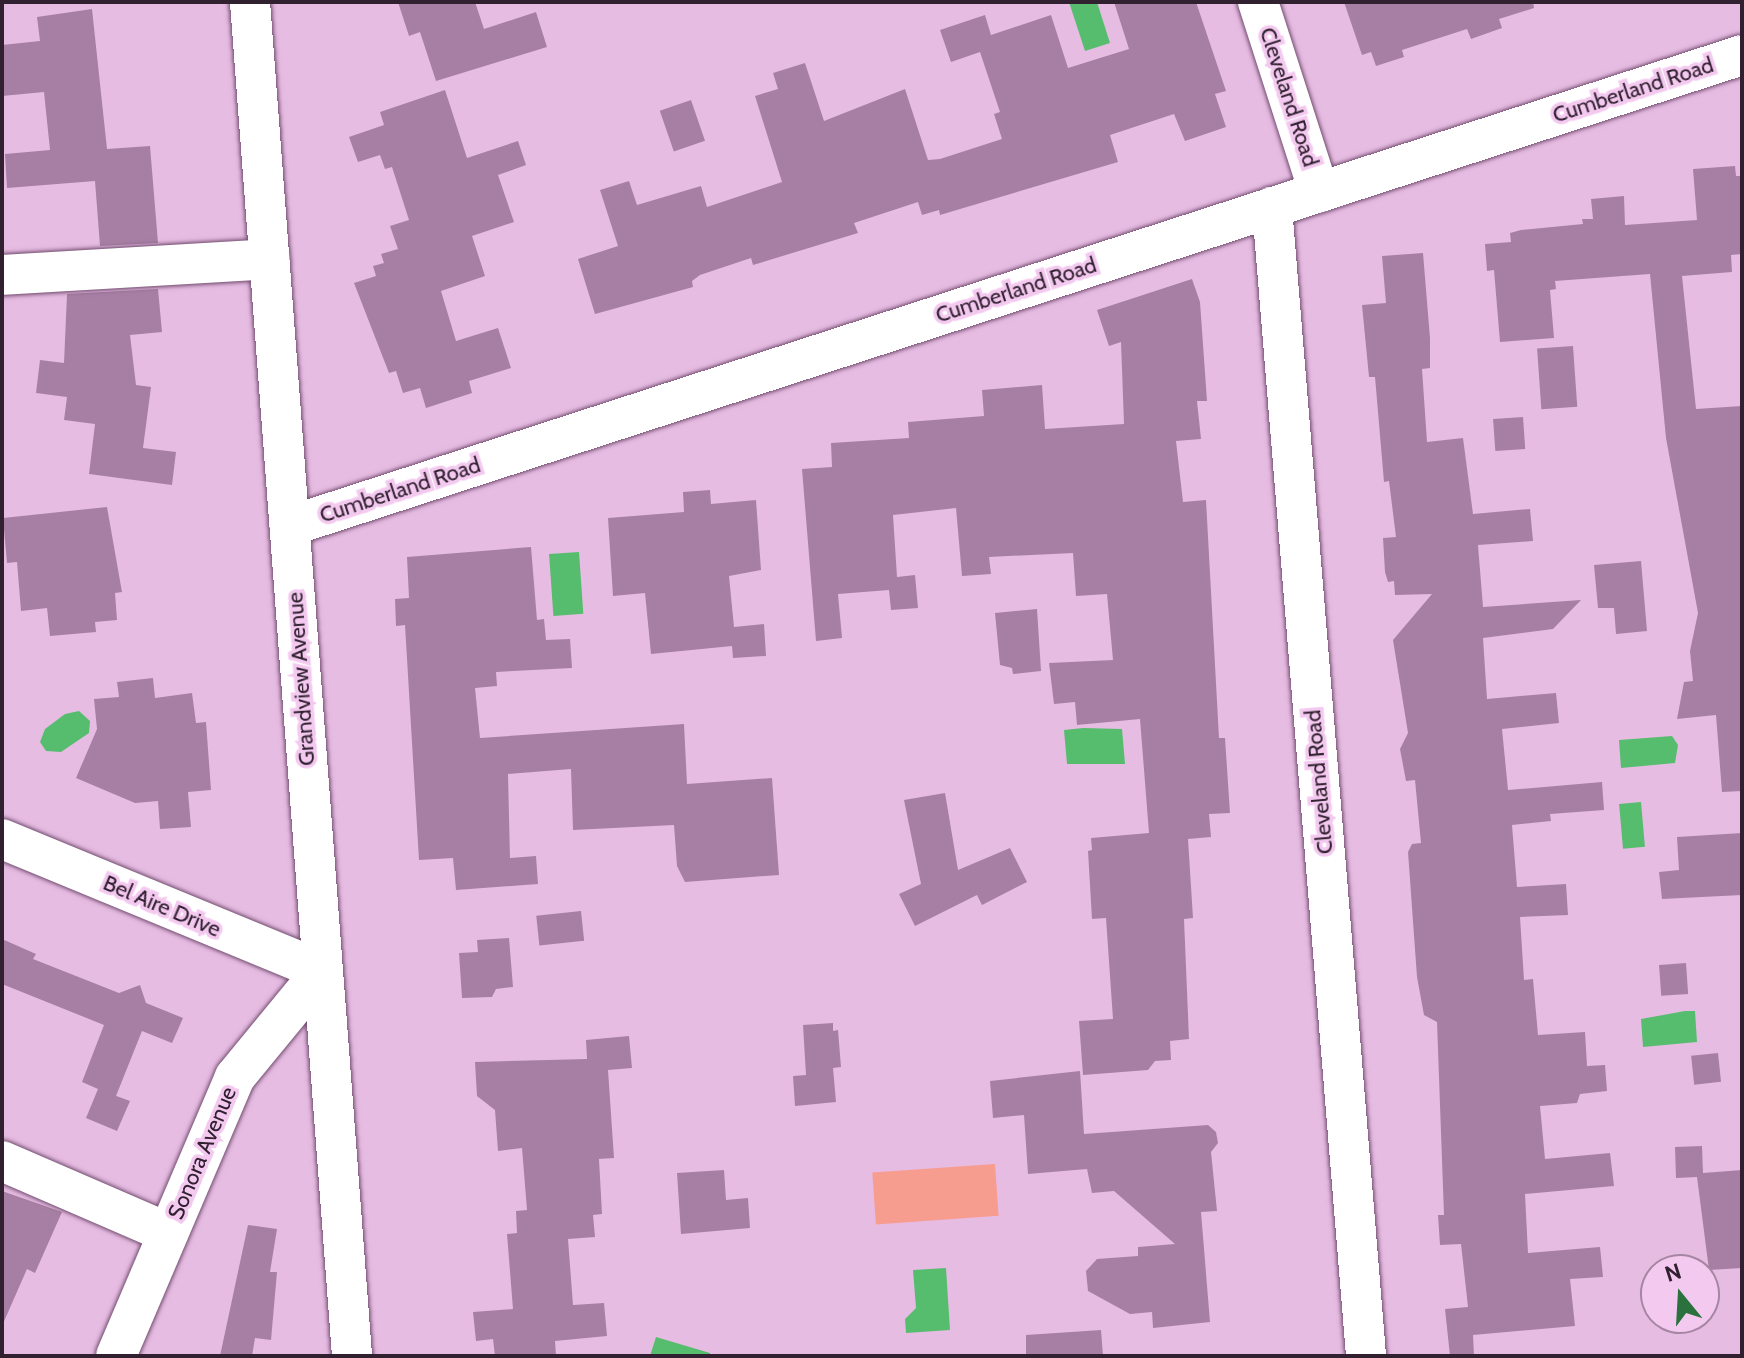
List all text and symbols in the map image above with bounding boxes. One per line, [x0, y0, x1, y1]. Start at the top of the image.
street label: Cleveland Road [1254, 24, 1324, 170]
street label: Cumberland Road [1549, 52, 1717, 128]
street label: Cumberland Road [932, 252, 1100, 328]
street label: Cumberland Road [316, 452, 484, 528]
street label: Grandview Avenue [282, 591, 320, 767]
street label: Cleveland Road [1300, 709, 1338, 855]
street label: Bel Aire Drive [99, 869, 225, 943]
street label: Sonora Avenue [162, 1083, 242, 1223]
north arrow [1640, 1254, 1720, 1334]
text: N [1661, 1257, 1685, 1288]

